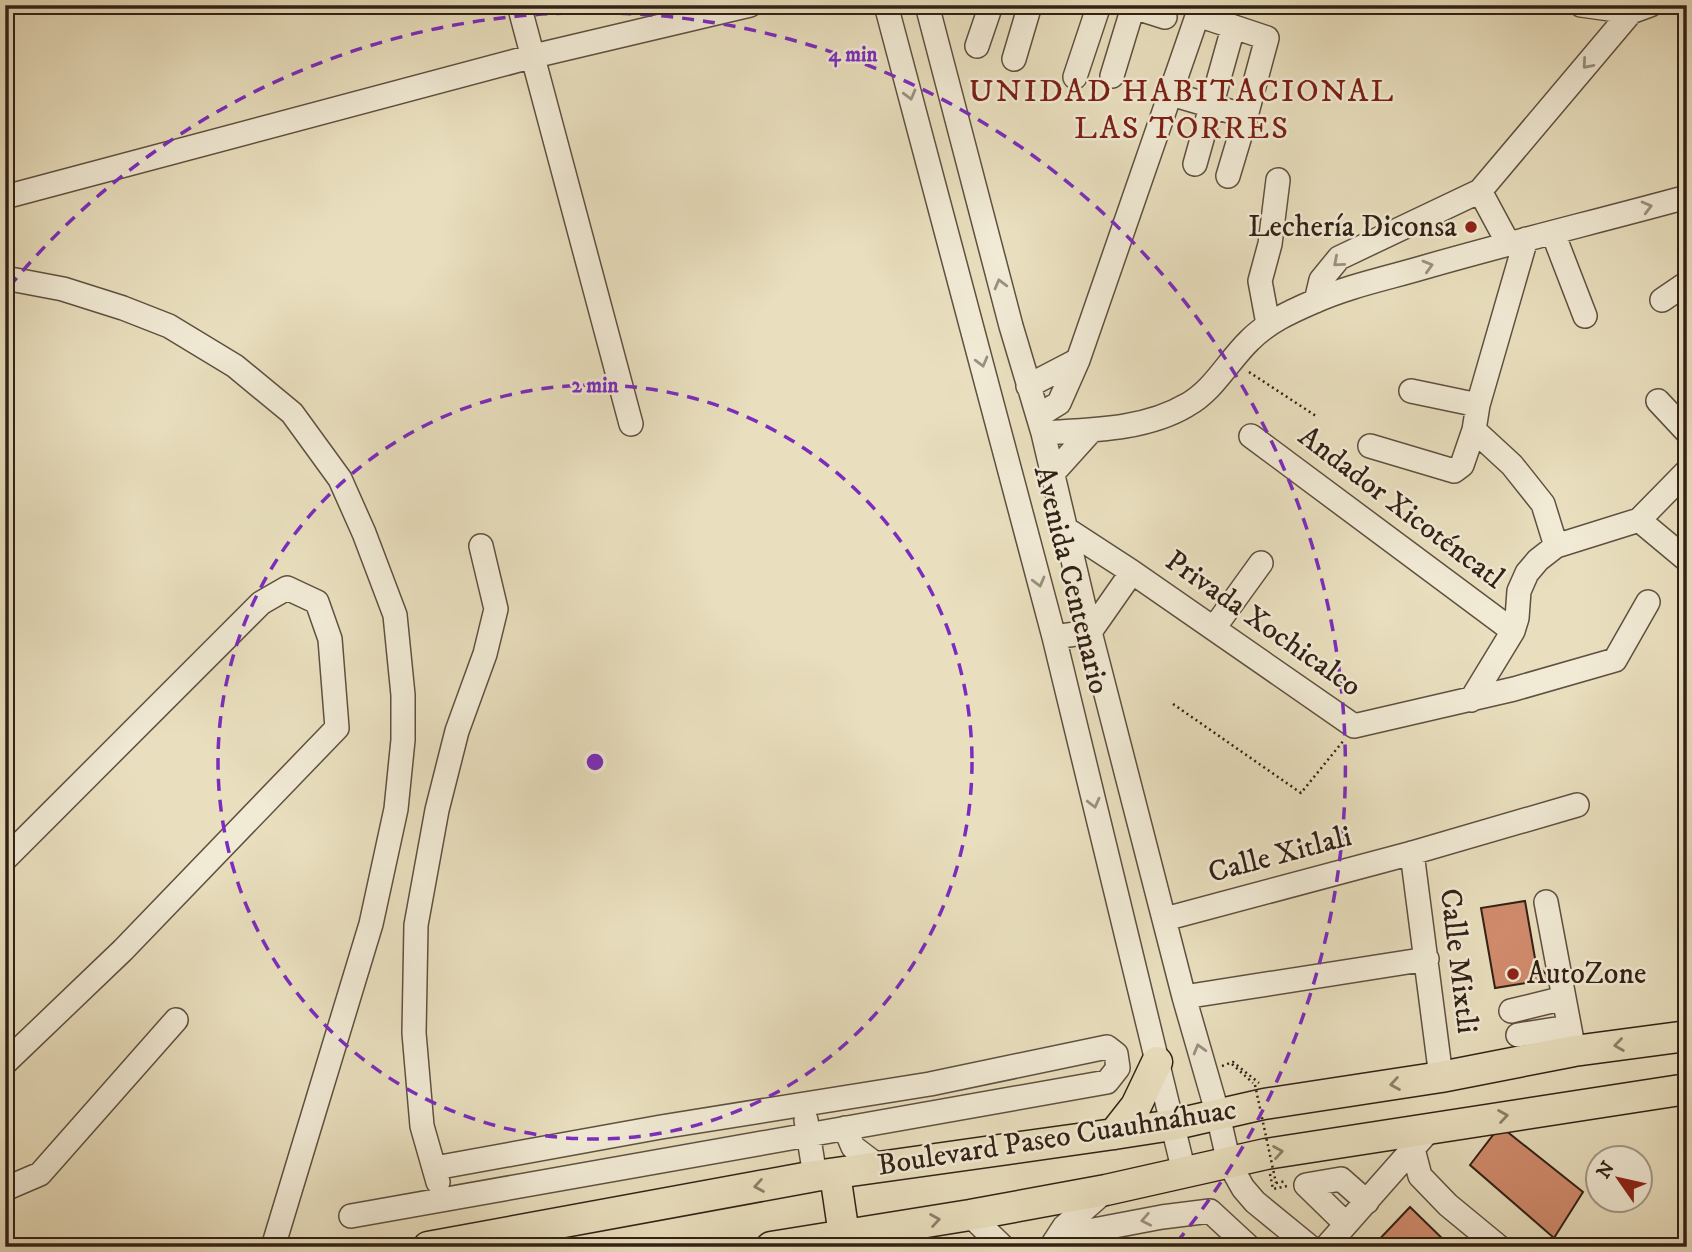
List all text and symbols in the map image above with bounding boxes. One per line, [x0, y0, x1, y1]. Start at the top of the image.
text: 4 min [829, 42, 878, 68]
one-way arrow [1583, 55, 1595, 68]
district label: UNIDAD HABITACIONAL LAS TORRES [969, 72, 1395, 149]
one-way arrow [902, 89, 916, 101]
one-way arrow [1641, 201, 1653, 216]
place label: Lechería Diconsa [1248, 209, 1457, 246]
marker: Lechería Diconsa [1463, 219, 1479, 235]
one-way arrow [1333, 254, 1346, 267]
one-way arrow [1422, 260, 1434, 275]
one-way arrow [994, 278, 1008, 290]
one-way arrow [974, 356, 988, 368]
text: 2 min [572, 373, 620, 399]
street label: Andador Xicoténcatl [1291, 418, 1511, 598]
street label: Avenida Centenario [1025, 462, 1117, 698]
street label: Privada Xochicalco [1158, 543, 1368, 705]
one-way arrow [1031, 576, 1045, 588]
centre of rings [583, 750, 607, 774]
one-way arrow [1086, 797, 1100, 809]
street label: Calle Xitlali [1204, 818, 1356, 892]
street label: Calle Mixtli [1431, 886, 1485, 1036]
place label: AutoZone [1527, 956, 1646, 993]
marker: AutoZone [1505, 966, 1521, 982]
one-way arrow [1613, 1037, 1625, 1052]
one-way arrow [1193, 1044, 1208, 1056]
one-way arrow [1389, 1076, 1401, 1091]
street label: Boulevard Paseo Cuauhnáhuac [875, 1091, 1239, 1185]
one-way arrow [1497, 1109, 1509, 1124]
north arrow [1584, 1144, 1654, 1214]
one-way arrow [1272, 1145, 1284, 1160]
text: N [1592, 1157, 1620, 1183]
one-way arrow [753, 1178, 765, 1193]
one-way arrow [1140, 1211, 1152, 1226]
one-way arrow [929, 1213, 941, 1228]

